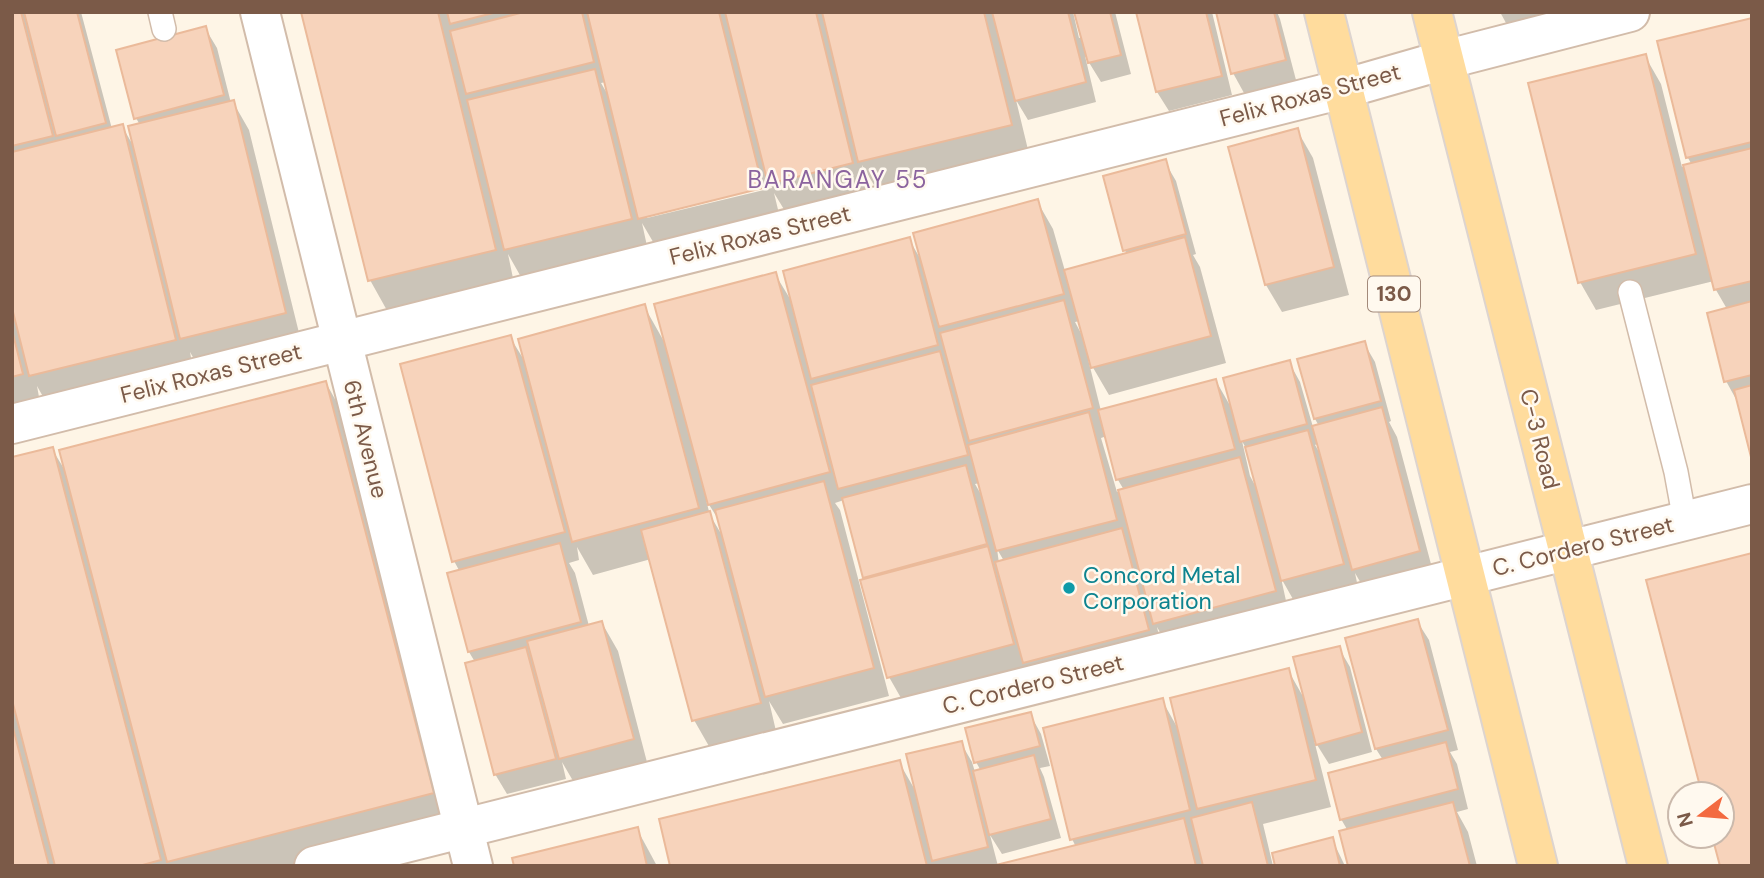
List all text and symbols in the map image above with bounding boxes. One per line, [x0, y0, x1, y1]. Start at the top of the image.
street label: Felix Roxas Street [1216, 56, 1404, 134]
district label: BARANGAY 55 [748, 164, 928, 195]
street label: Felix Roxas Street [666, 198, 854, 272]
road number: 130 [1368, 276, 1420, 312]
street label: Felix Roxas Street [117, 336, 305, 410]
street label: 6th Avenue [337, 377, 395, 501]
street label: C-3 Road [1513, 386, 1567, 492]
street label: C. Cordero Street [1489, 509, 1677, 583]
place label: Concord Metal Corporation [1083, 560, 1240, 616]
marker: Concord Metal Corporation [1061, 580, 1077, 596]
street label: C. Cordero Street [939, 647, 1127, 721]
north arrow [1666, 780, 1736, 850]
text: N [1671, 809, 1699, 830]

